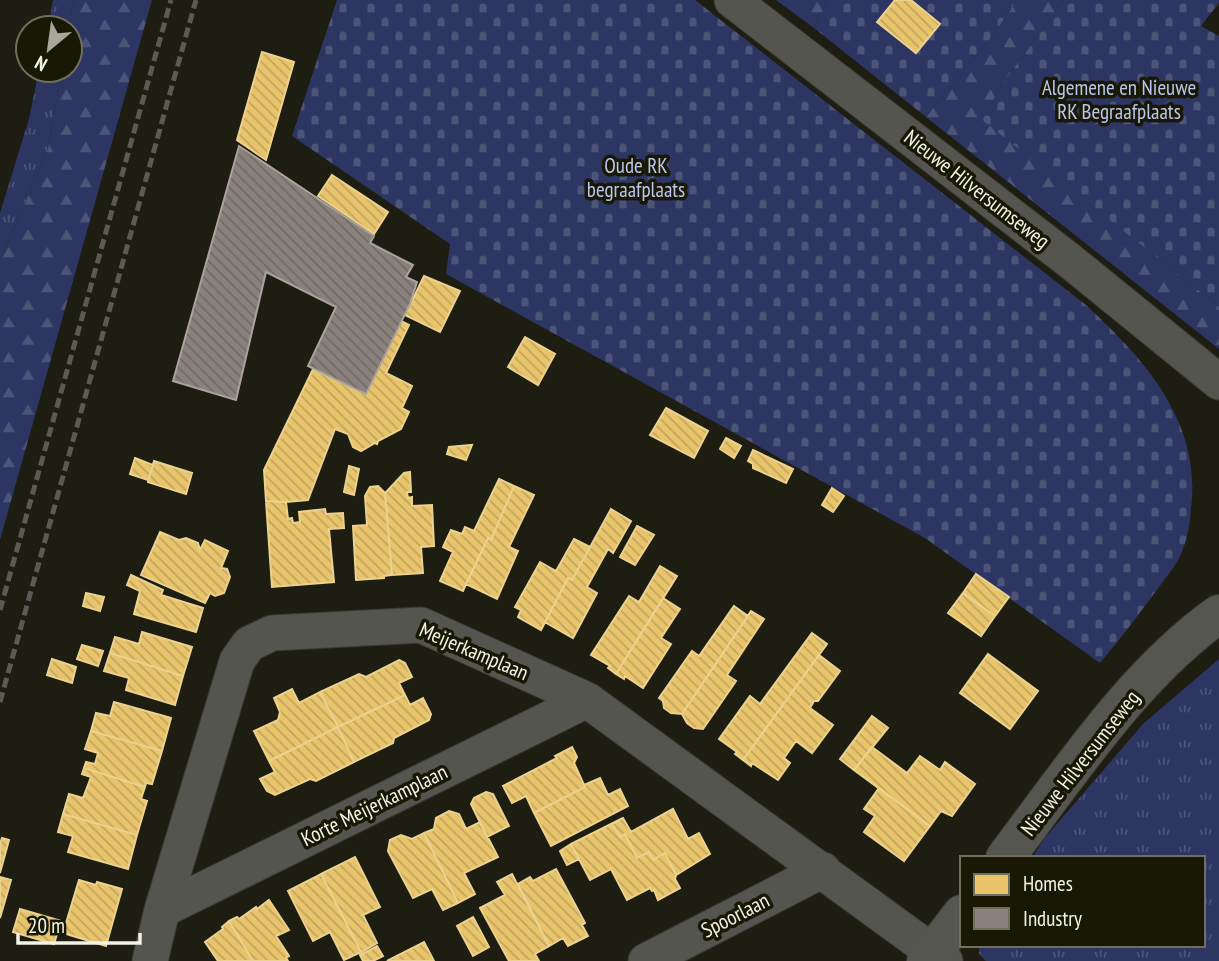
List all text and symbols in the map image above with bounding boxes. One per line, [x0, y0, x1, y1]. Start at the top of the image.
north arrow [14, 14, 84, 84]
text: N [30, 51, 51, 77]
park label: Algemene en Nieuwe RK Begraafplaats [1042, 74, 1196, 125]
street label: Nieuwe Hilversumseweg [899, 124, 1055, 254]
park label: Oude RK begraafplaats [587, 152, 685, 203]
street label: Meijerkamplaan [415, 616, 533, 686]
street label: Nieuwe Hilversumseweg [1015, 685, 1145, 841]
street label: Korte Meijerkamplaan [296, 758, 452, 852]
legend [960, 856, 1205, 947]
text: Homes [1023, 870, 1073, 897]
street label: Spoorlaan [696, 886, 774, 944]
scale bar [18, 902, 140, 946]
text: Industry [1023, 905, 1082, 932]
text: 20 m [28, 912, 65, 939]

